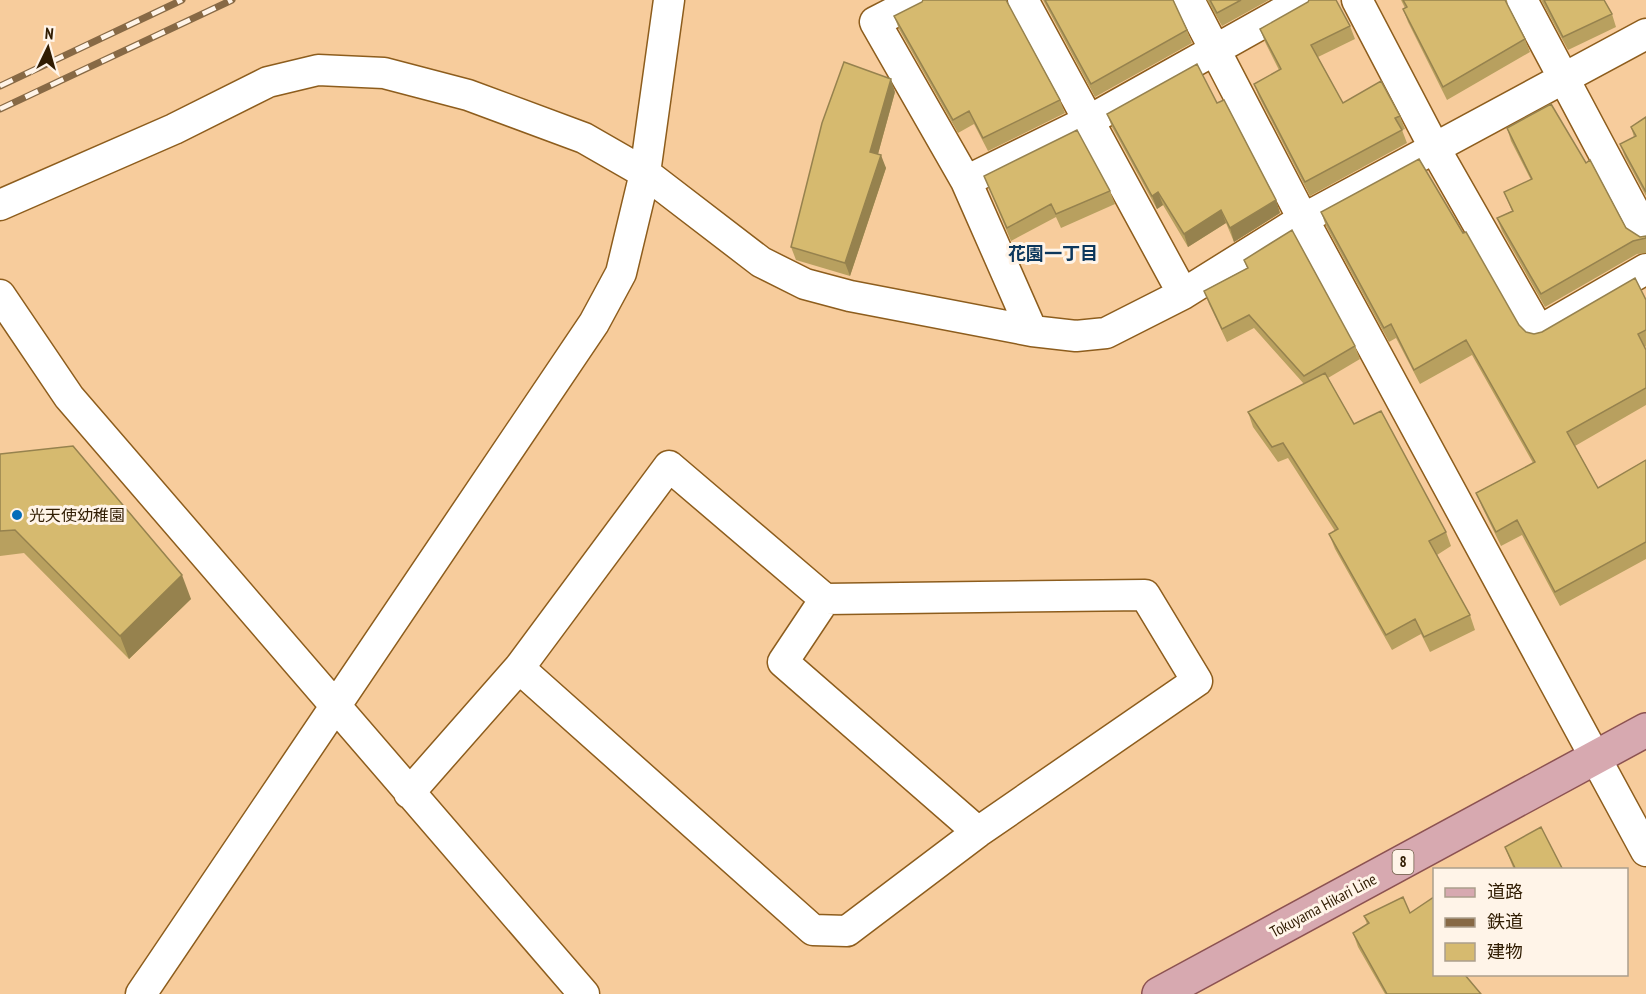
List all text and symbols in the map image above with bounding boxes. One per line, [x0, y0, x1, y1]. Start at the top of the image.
north arrow [18, 18, 78, 78]
text: N [44, 23, 54, 43]
district label: 花園一丁目 [1008, 242, 1098, 265]
place label: 光天使幼稚園 [29, 505, 125, 525]
marker: 光天使幼稚園 [10, 508, 24, 522]
road number: 8 [1392, 850, 1414, 874]
legend [1433, 868, 1628, 976]
street label: Tokuyama Hikari Line [1266, 869, 1380, 941]
text: 道路 [1487, 880, 1523, 903]
text: 鉄道 [1487, 910, 1523, 933]
text: 建物 [1487, 940, 1523, 963]

